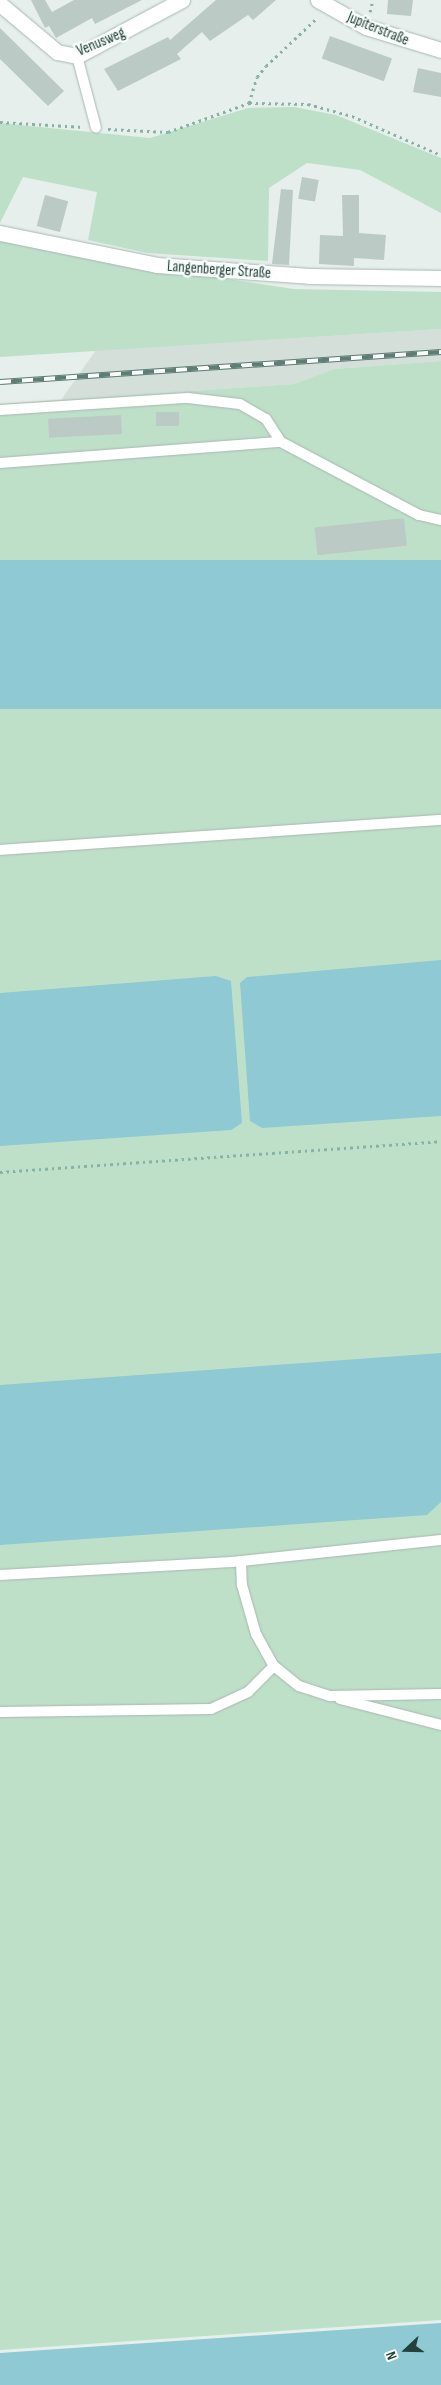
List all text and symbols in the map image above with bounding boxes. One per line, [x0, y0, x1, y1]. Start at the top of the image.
street label: Jupiterstraße [344, 8, 412, 50]
street label: Venusweg [74, 24, 128, 60]
street label: Langenberger Straße [166, 257, 272, 283]
north arrow [381, 2325, 431, 2375]
text: N [382, 2349, 401, 2362]

